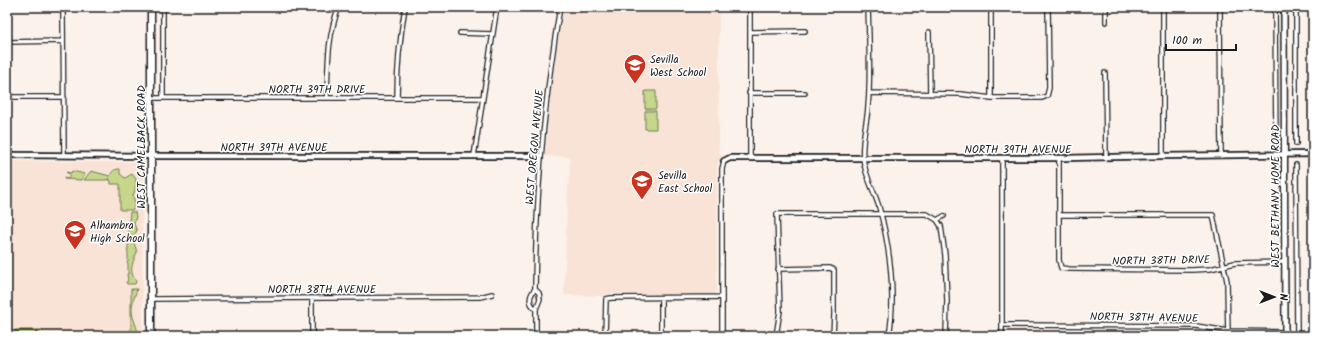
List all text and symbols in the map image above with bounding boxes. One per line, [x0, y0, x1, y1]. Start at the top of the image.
scale bar [1166, 26, 1236, 52]
text: 100 m [1172, 31, 1203, 50]
place label: Sevilla West School [650, 51, 707, 82]
school or university icon: Sevilla West School [622, 52, 648, 85]
street label: NORTH 39TH DRIVE [269, 81, 366, 99]
street label: WEST CAMELBACK ROAD [133, 85, 151, 209]
street label: WEST OREGON AVENUE [521, 88, 549, 205]
street label: WEST BETHANY HOME ROAD [1267, 124, 1285, 268]
street label: NORTH 39TH AVENUE [220, 139, 328, 157]
street label: NORTH 39TH AVENUE [964, 141, 1072, 159]
place label: Sevilla East School [658, 167, 713, 198]
school or university icon: Sevilla East School [629, 168, 655, 201]
place label: Alhambra High School [90, 217, 145, 248]
school or university icon: Alhambra High School [62, 218, 88, 251]
street label: NORTH 38TH DRIVE [1112, 251, 1211, 271]
north arrow [1254, 277, 1294, 317]
street label: NORTH 38TH AVENUE [268, 281, 377, 299]
text: N [1274, 294, 1292, 301]
street label: NORTH 38TH AVENUE [1090, 308, 1199, 328]

